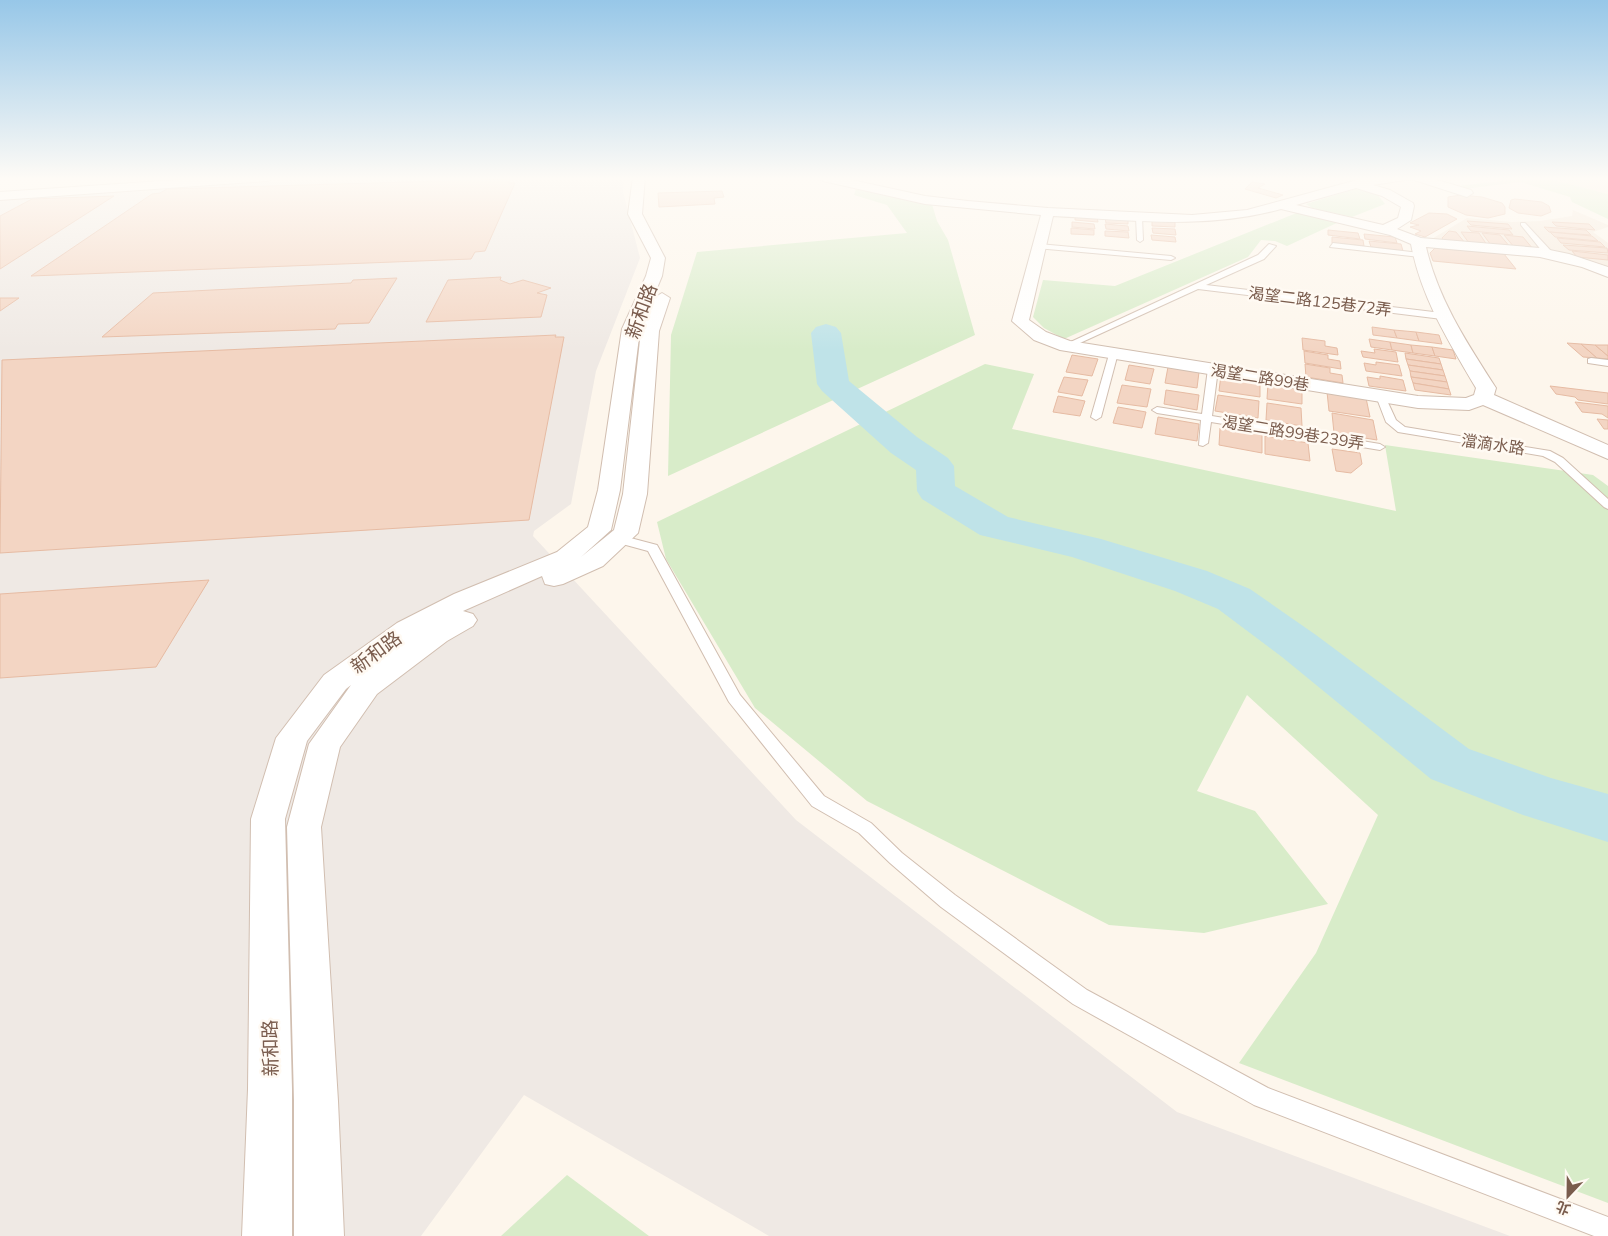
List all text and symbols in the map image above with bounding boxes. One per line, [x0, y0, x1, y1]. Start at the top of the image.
street label: 新和路 [620, 280, 662, 342]
street label: 渴望二路125巷72弄 [1247, 282, 1393, 320]
street label: 渴望二路99巷 [1209, 359, 1311, 395]
street label: 渴望二路99巷239弄 [1220, 411, 1366, 453]
street label: 澢滴水路 [1460, 430, 1526, 458]
street label: 新和路 [346, 626, 406, 678]
street label: 新和路 [258, 1019, 282, 1077]
north arrow [1543, 1171, 1593, 1221]
text: 北 [1553, 1197, 1573, 1219]

